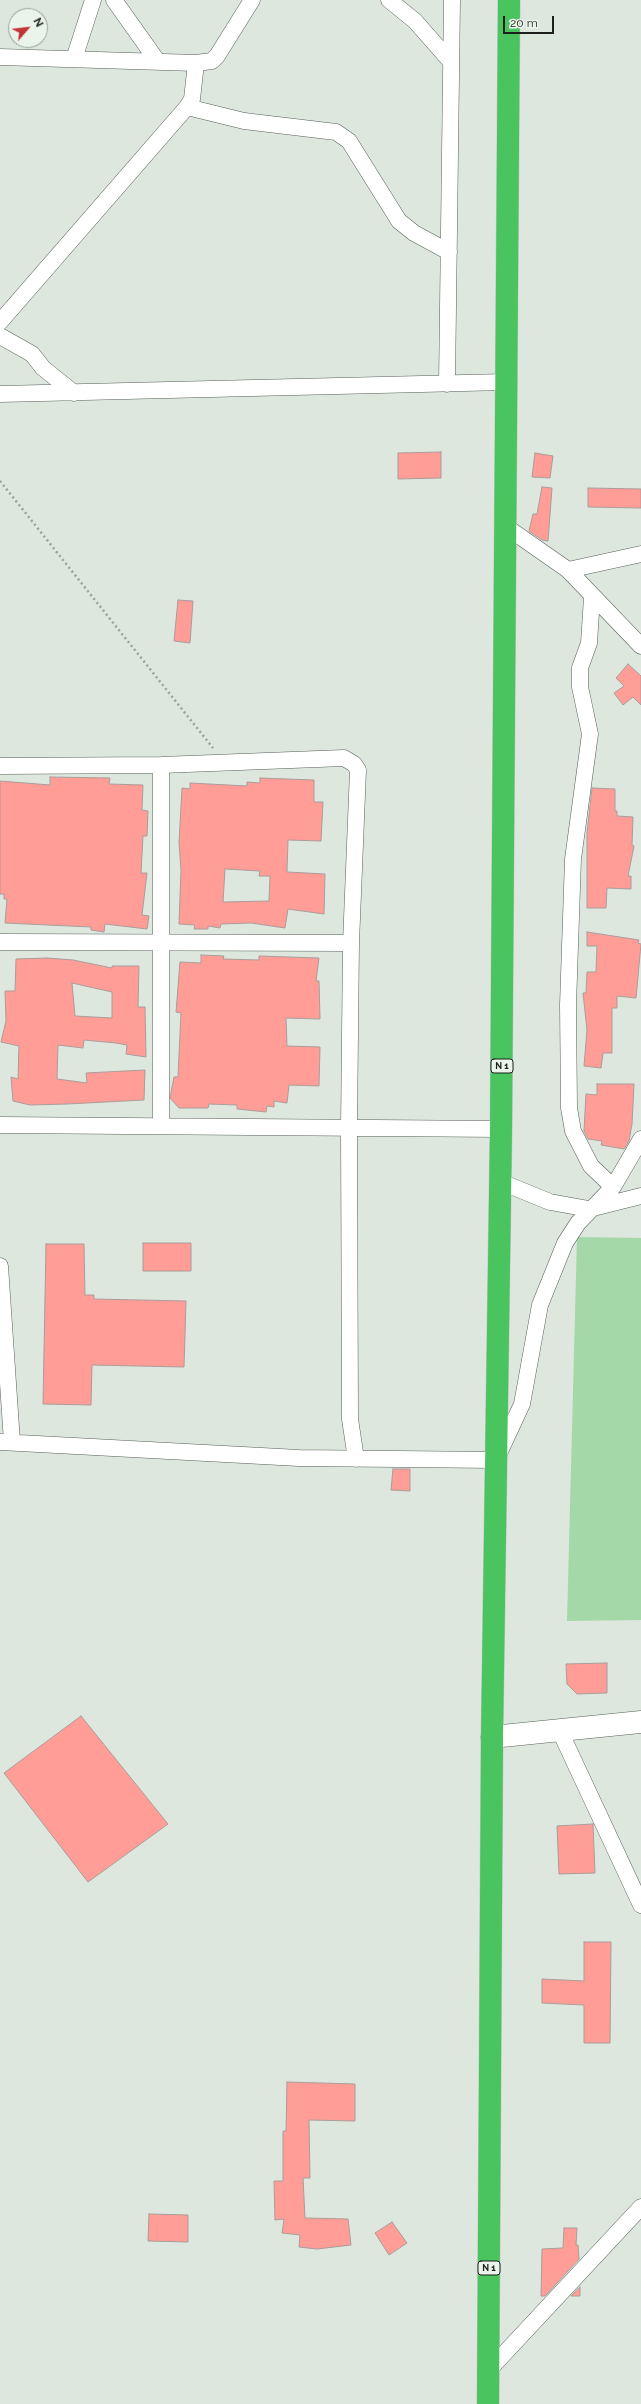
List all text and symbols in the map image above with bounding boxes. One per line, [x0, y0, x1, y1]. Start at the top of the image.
north arrow [8, 8, 48, 48]
scale bar [505, 8, 556, 34]
text: N [30, 16, 46, 29]
text: 20 m [510, 16, 538, 30]
road number: N 1 [491, 1059, 513, 1073]
road number: N 1 [478, 2261, 500, 2275]

